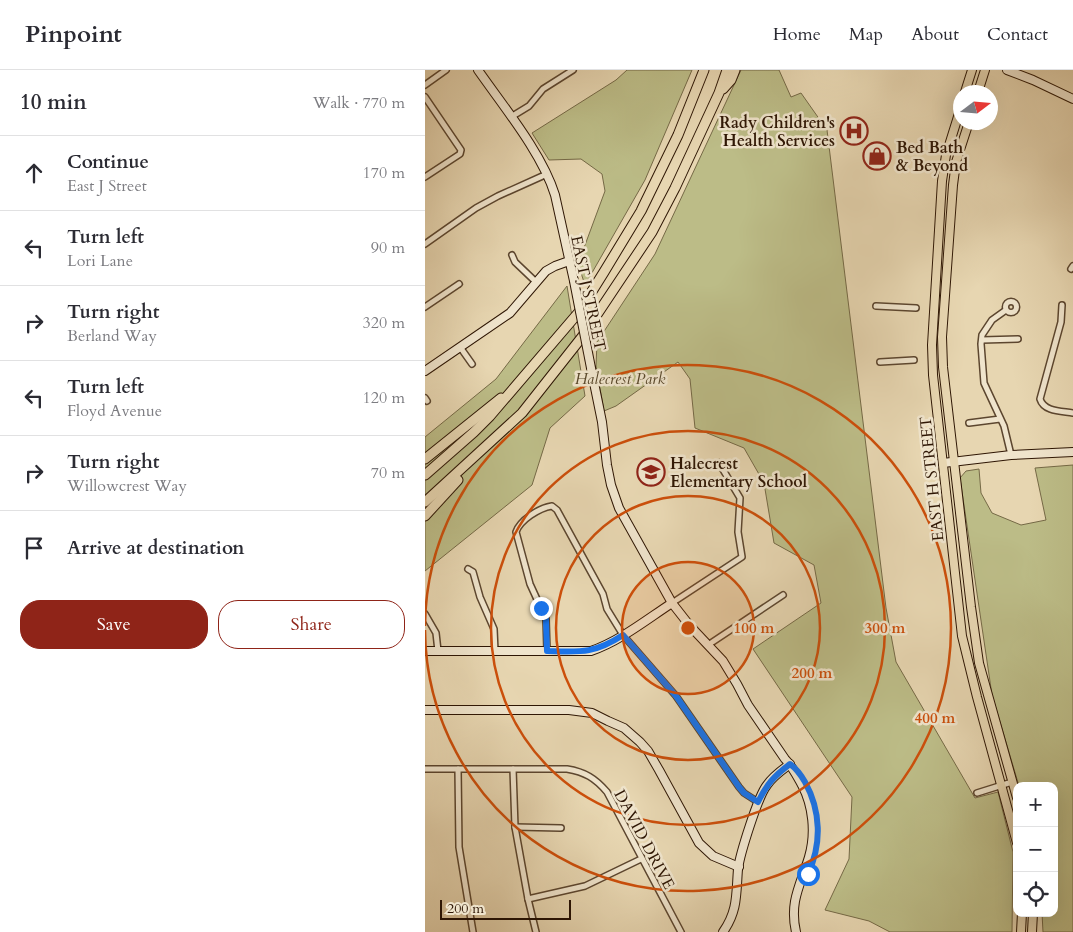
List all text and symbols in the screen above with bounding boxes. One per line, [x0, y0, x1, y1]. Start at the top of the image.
text: Pinpoint [25, 18, 122, 51]
text: Home [773, 22, 821, 47]
text: Map [849, 22, 883, 47]
text: About [911, 22, 959, 47]
text: Contact [987, 22, 1048, 47]
north arrow [953, 85, 998, 130]
text: 10 min [20, 88, 87, 117]
text: Walk · 770 m [313, 92, 405, 114]
place label: Rady Children's Health Services [719, 112, 835, 152]
hospital icon: Rady Children's Health Services [839, 116, 869, 146]
place label: Bed Bath & Beyond [896, 137, 968, 177]
shop icon: Bed Bath & Beyond [862, 141, 892, 171]
text: Continue [67, 149, 149, 175]
icon: ahead [20, 159, 48, 187]
text: 170 m [363, 162, 405, 184]
text: East J Street [67, 175, 147, 197]
text: Turn left [67, 224, 144, 250]
icon: left [20, 234, 48, 262]
street label: EAST J STREET [565, 234, 611, 353]
text: 90 m [371, 237, 405, 259]
text: Lori Lane [67, 250, 133, 272]
text: Turn right [67, 299, 159, 325]
icon: right [20, 309, 48, 337]
text: 320 m [363, 312, 405, 334]
text: Berland Way [67, 325, 157, 347]
park label: Halecrest Park [575, 368, 665, 390]
text: Turn left [67, 374, 144, 400]
icon: left [20, 384, 48, 412]
text: 120 m [363, 387, 405, 409]
text: Floyd Avenue [67, 400, 162, 422]
street label: EAST H STREET [914, 415, 949, 542]
text: Turn right [67, 449, 159, 475]
place label: Halecrest Elementary School [670, 453, 808, 493]
school or university icon: Halecrest Elementary School [636, 457, 666, 487]
icon: right [20, 459, 48, 487]
text: 70 m [371, 462, 405, 484]
text: Willowcrest Way [67, 475, 187, 497]
icon: arrive [20, 534, 48, 562]
text: Arrive at destination [67, 535, 244, 561]
route end [530, 597, 553, 620]
button: Save [20, 600, 208, 649]
button: Share [218, 600, 405, 649]
text: 100 m [734, 618, 775, 638]
text: 300 m [865, 618, 906, 638]
centre of rings [679, 619, 697, 637]
text: 200 m [792, 663, 833, 683]
text: 400 m [915, 708, 956, 728]
map controls [1013, 782, 1058, 917]
button: + [1013, 782, 1058, 827]
street label: DAVID DRIVE [609, 786, 680, 893]
button: − [1013, 827, 1058, 872]
route start [797, 863, 820, 886]
button: locate [1013, 872, 1058, 917]
scale bar [440, 897, 571, 920]
text: 200 m [447, 899, 484, 918]

